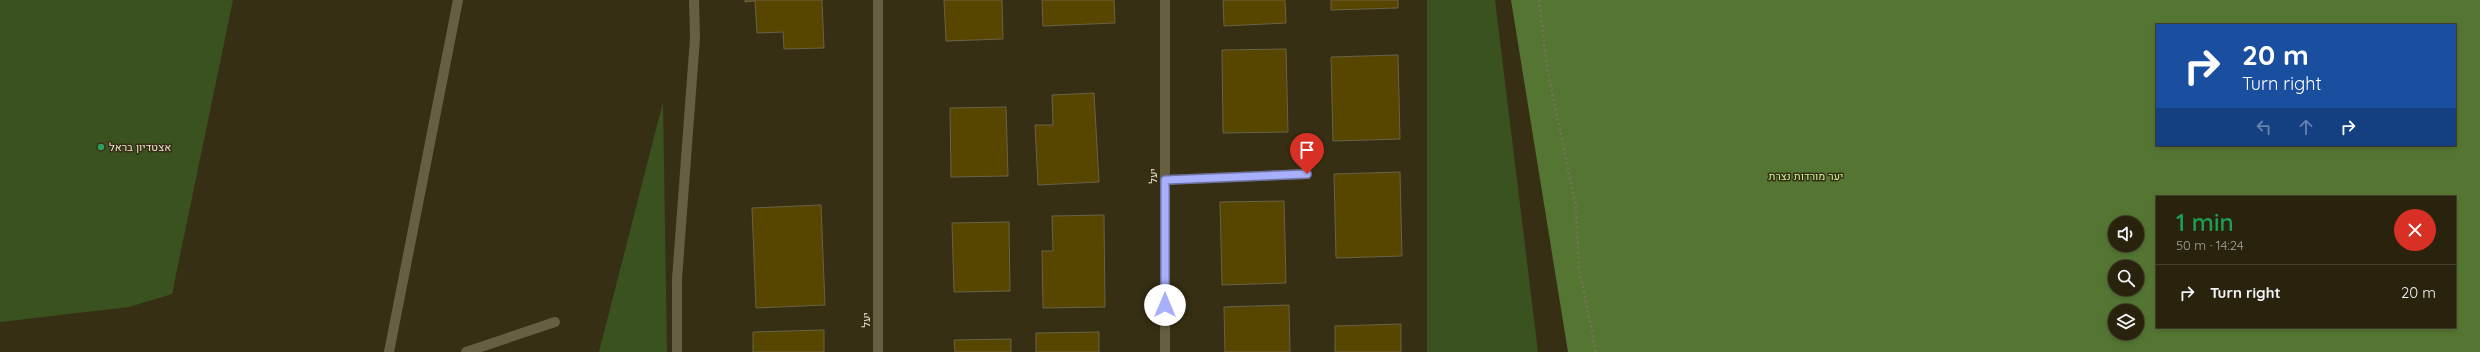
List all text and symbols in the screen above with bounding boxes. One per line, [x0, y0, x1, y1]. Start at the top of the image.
text: 20 m [2242, 37, 2309, 72]
icon: right [2176, 40, 2228, 92]
text: Turn right [2242, 72, 2322, 95]
icon: left [2253, 116, 2275, 138]
icon: ahead [2295, 116, 2317, 138]
icon: right [2337, 116, 2359, 138]
pin [1290, 133, 1324, 174]
icon: arrive [1296, 139, 1318, 161]
place label: אצטדיון בראל [109, 140, 171, 154]
marker: אצטדיון בראל [96, 142, 106, 152]
street label: יעל [1146, 168, 1160, 184]
park label: יער מורדות נצרת [1769, 169, 1843, 183]
text: 1 min [2176, 207, 2234, 237]
button: close [2394, 209, 2436, 251]
map controls [2108, 216, 2144, 340]
button: sound [2108, 216, 2144, 252]
text: 50 m · 14:24 [2176, 237, 2244, 253]
button: search [2108, 260, 2144, 296]
icon: right [2176, 282, 2198, 304]
text: Turn right [2210, 283, 2281, 302]
text: 20 m [2401, 283, 2436, 302]
position arrow [1144, 284, 1186, 326]
button: layers [2108, 304, 2144, 340]
street label: יעל [859, 312, 873, 328]

